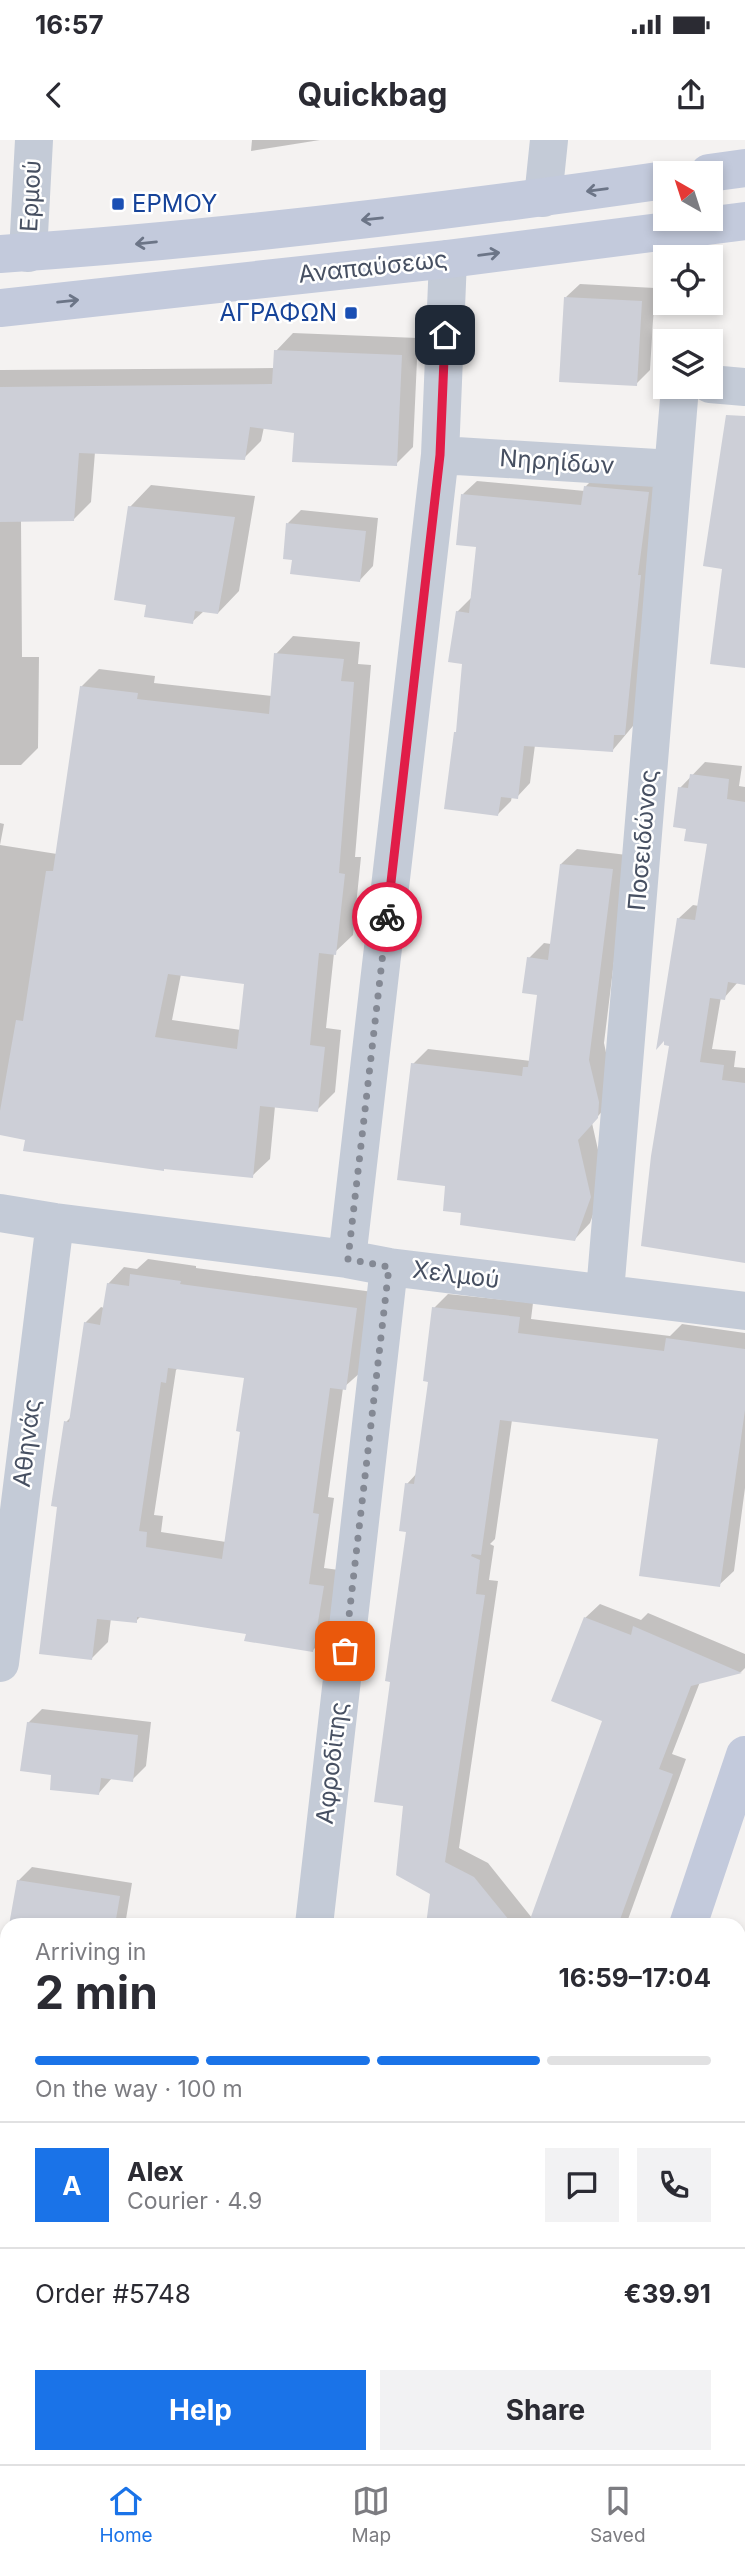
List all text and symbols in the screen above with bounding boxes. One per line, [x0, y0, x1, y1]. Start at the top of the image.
text: 16:57 [35, 9, 104, 40]
text: Quickbag [297, 75, 448, 114]
icon: back [35, 76, 73, 114]
icon: share [672, 76, 710, 114]
street label: Ερμού [14, 159, 47, 233]
north arrow [653, 161, 723, 231]
map controls [653, 161, 723, 399]
one-way arrow [587, 184, 609, 197]
place label: ΕΡΜΟΥ [132, 189, 217, 218]
marker: ΕΡΜΟΥ [110, 196, 126, 212]
one-way arrow [361, 212, 384, 225]
one-way arrow [135, 236, 157, 249]
street label: Αναπαύσεως [297, 244, 449, 289]
button: locate [653, 245, 723, 315]
one-way arrow [477, 247, 500, 260]
one-way arrow [56, 295, 79, 308]
place label: ΑΓΡΑΦΩΝ [220, 298, 337, 327]
marker: ΑΓΡΑΦΩΝ [343, 305, 359, 321]
pin [415, 305, 475, 365]
icon: home [426, 316, 464, 354]
button: layers [653, 329, 723, 399]
street label: Νηρηίδων [499, 443, 615, 480]
street label: Ποσειδώνος [622, 768, 663, 912]
courier [352, 882, 422, 952]
icon: bike [368, 898, 406, 936]
street label: Χελμού [411, 1255, 501, 1294]
street label: Αθηνάς [7, 1397, 46, 1489]
pin [315, 1621, 375, 1681]
icon: bag [326, 1632, 364, 1670]
street label: Αφροδίτης [310, 1700, 353, 1826]
text: Arriving in [35, 1938, 146, 1966]
text: 16:59–17:04 [558, 1962, 711, 1993]
text: 2 min [35, 1964, 158, 2020]
text: On the way · 100 m [35, 2075, 243, 2103]
button: chat [545, 2148, 619, 2222]
button: phone [637, 2148, 711, 2222]
text: Alex [127, 2156, 184, 2187]
text: A [62, 2170, 82, 2201]
text: Courier · 4.9 [127, 2187, 262, 2215]
text: Order #5748 [35, 2278, 191, 2309]
text: €39.91 [624, 2278, 711, 2309]
button: Help [35, 2370, 366, 2450]
button: Share [380, 2370, 711, 2450]
tab: Home [99, 2482, 153, 2547]
tab: Map [352, 2482, 391, 2547]
tab: Saved [590, 2482, 646, 2547]

